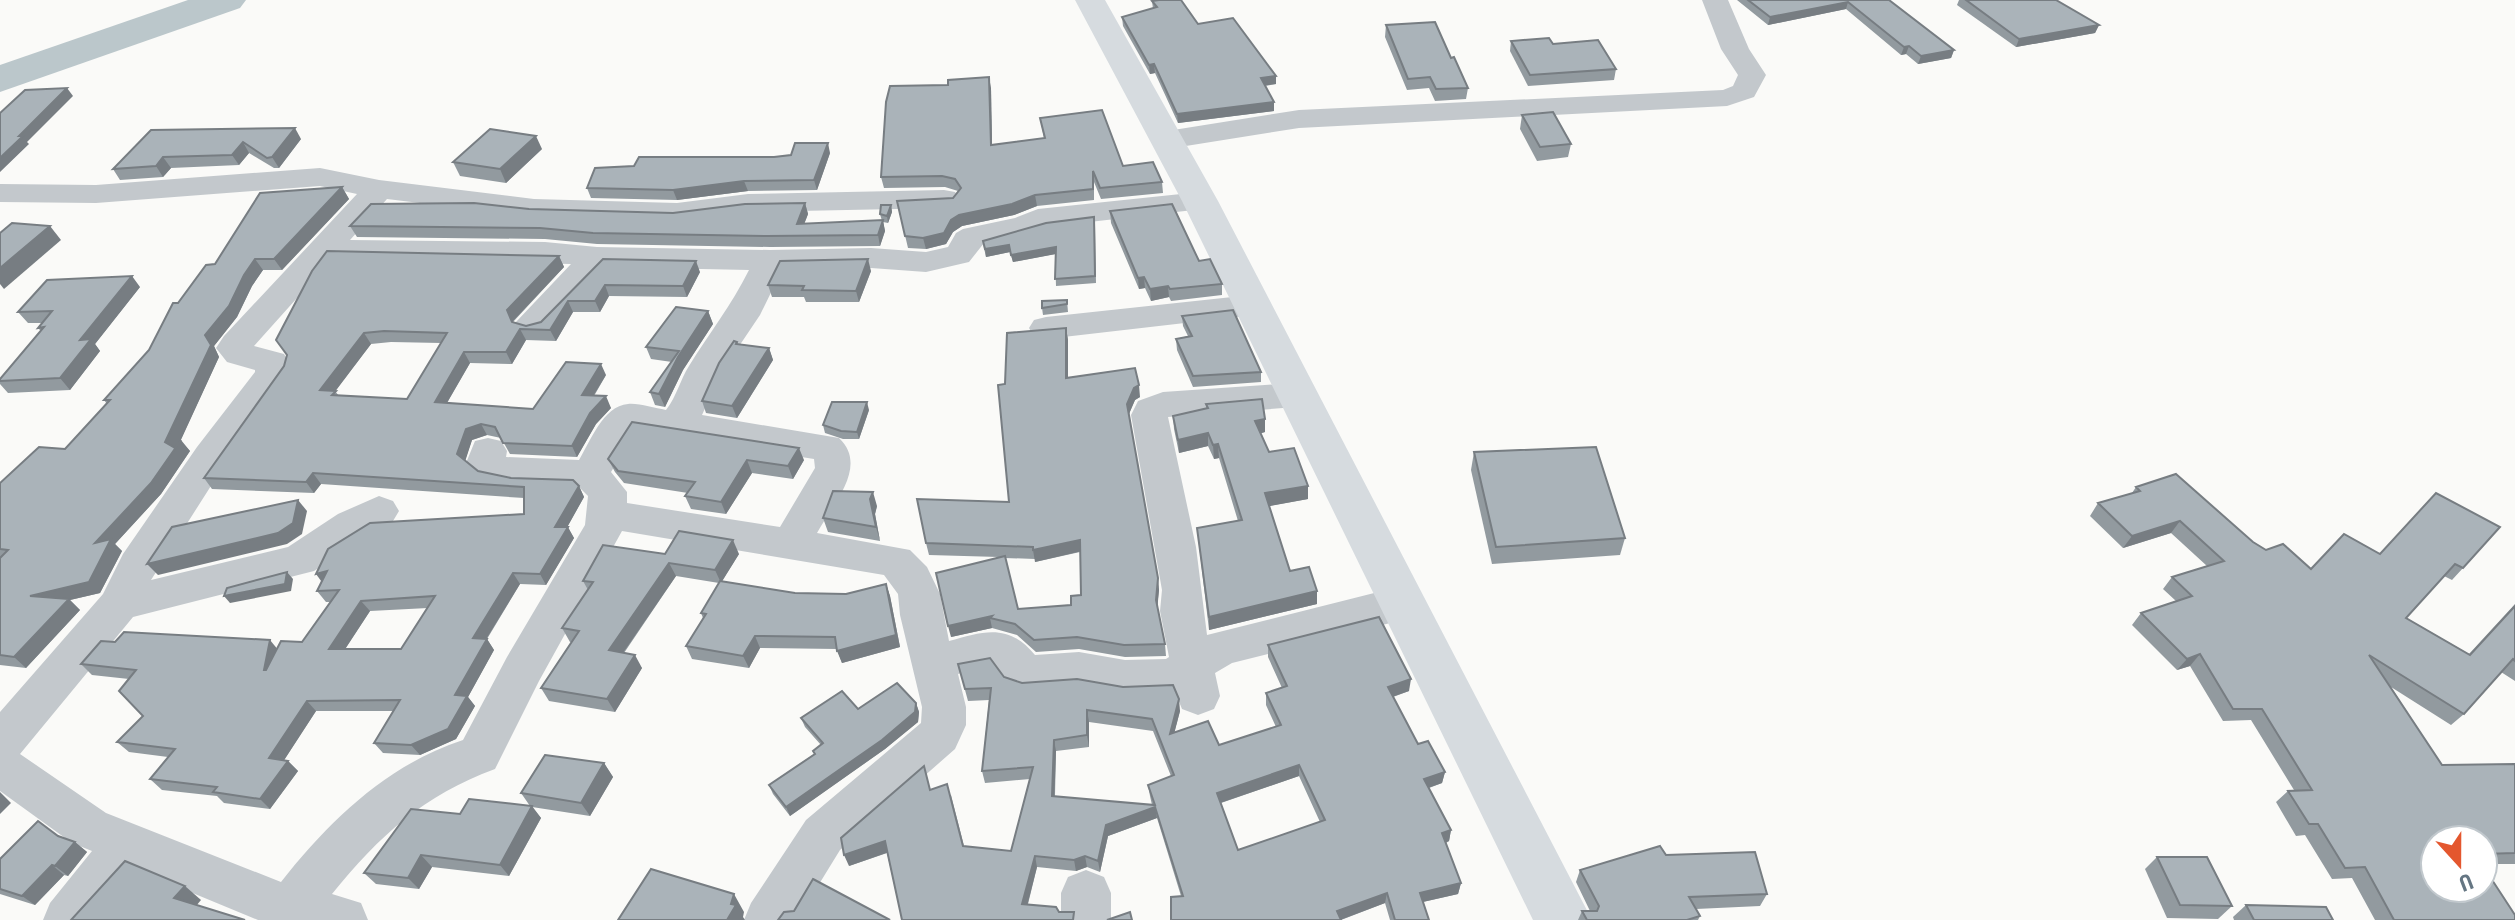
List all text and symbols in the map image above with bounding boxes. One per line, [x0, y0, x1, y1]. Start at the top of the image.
north arrow [2419, 824, 2499, 904]
text: U [2456, 868, 2476, 896]

